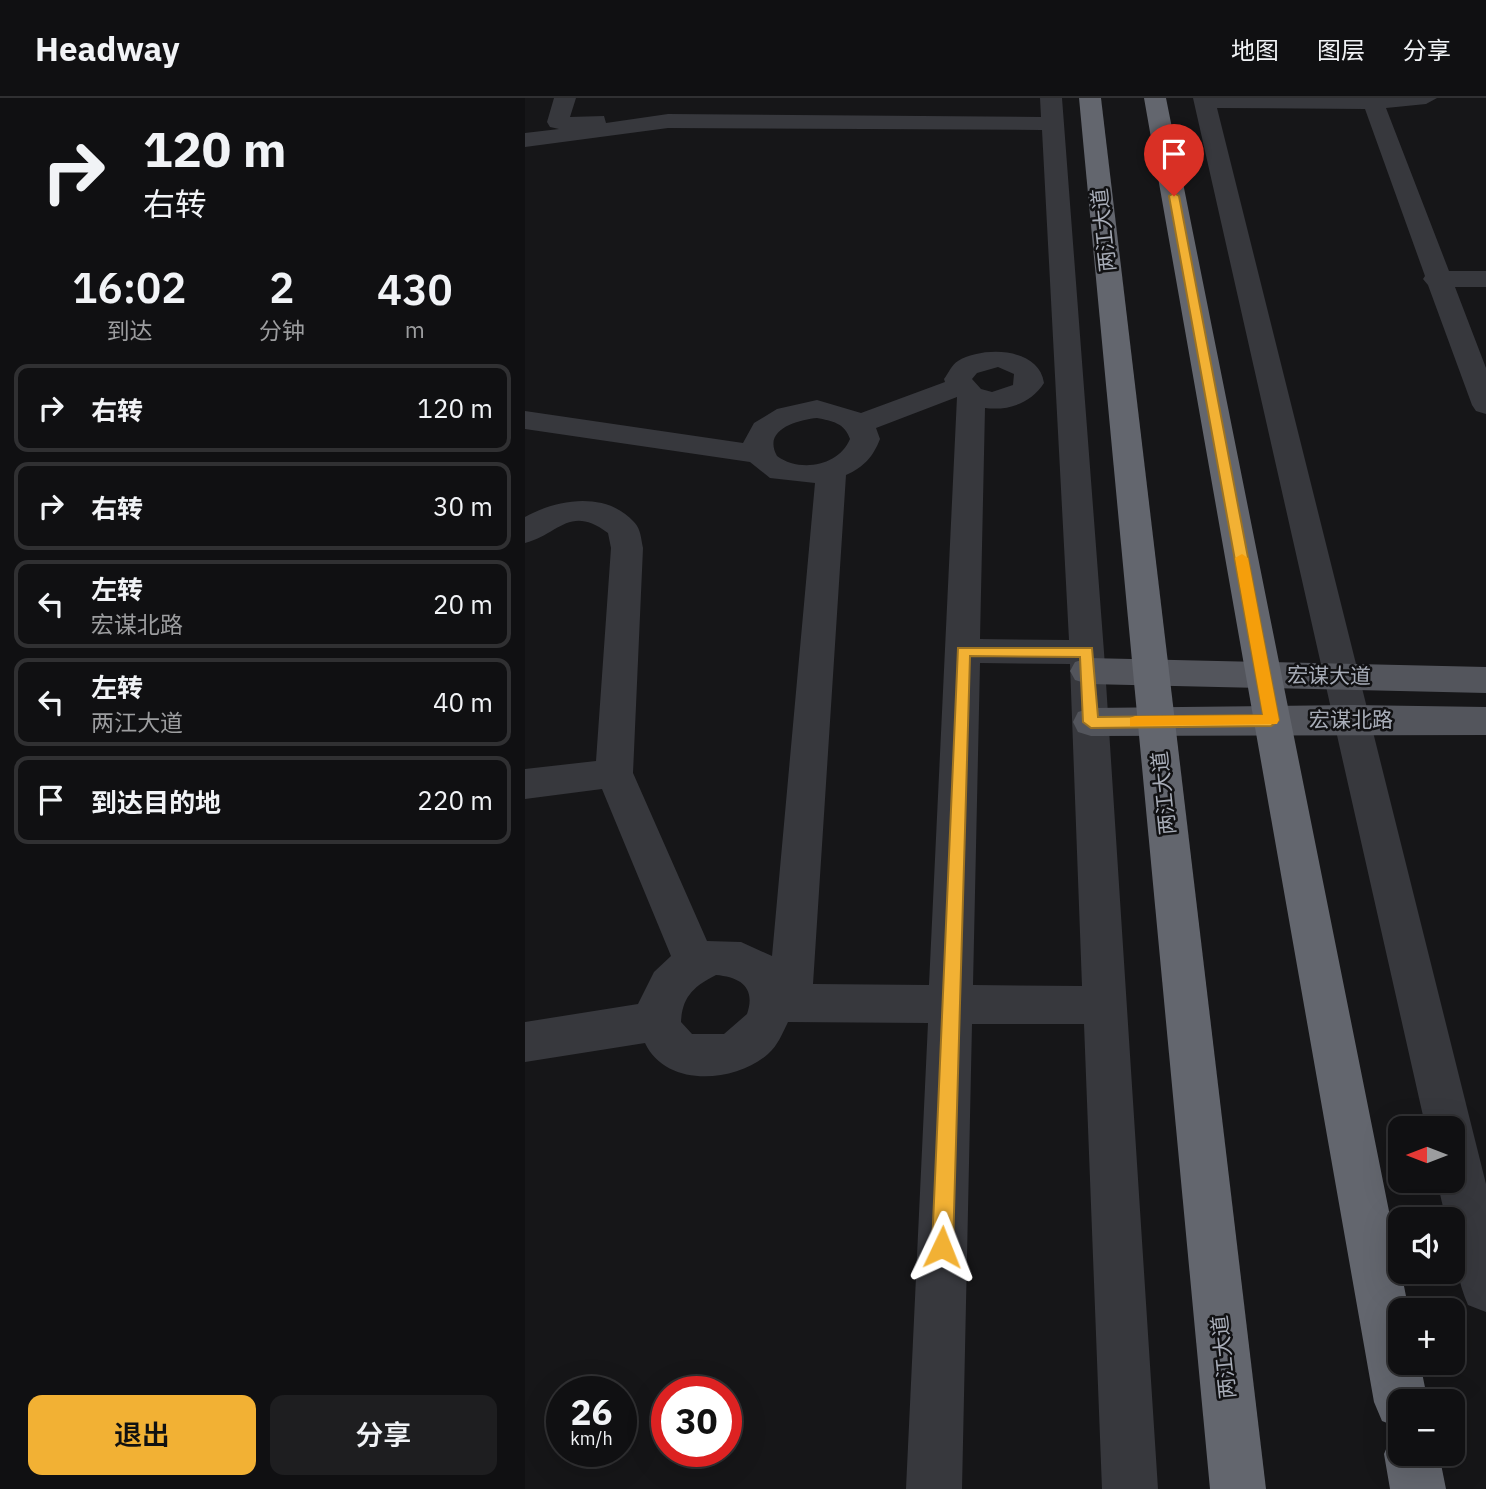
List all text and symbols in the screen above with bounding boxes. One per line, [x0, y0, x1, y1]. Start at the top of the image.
text: Headway [35, 27, 180, 70]
text: 地图 [1231, 34, 1279, 66]
text: 图层 [1317, 34, 1365, 66]
text: 分享 [1403, 34, 1451, 66]
text: 120 m [143, 117, 287, 180]
pin [1144, 124, 1204, 196]
icon: right [28, 126, 119, 217]
icon: arrive [1155, 135, 1193, 173]
text: 右转 [143, 183, 207, 225]
street label: 两江大道 [1085, 187, 1121, 273]
text: 16:02 [72, 260, 187, 315]
text: 2 [269, 260, 294, 315]
text: 430 [377, 262, 453, 317]
text: m [405, 314, 425, 344]
text: 到达 [106, 315, 152, 345]
text: 分钟 [259, 315, 305, 345]
icon: right [32, 389, 70, 427]
text: 120 m [417, 391, 493, 425]
text: 右转 [91, 393, 143, 427]
icon: right [32, 487, 70, 525]
text: 30 m [433, 489, 493, 523]
text: 右转 [91, 491, 143, 525]
text: 左转 [91, 572, 143, 606]
icon: left [32, 585, 70, 623]
text: 20 m [433, 587, 493, 621]
text: 宏谋北路 [91, 609, 183, 639]
street label: 宏谋大道 [1287, 660, 1371, 690]
text: 左转 [91, 670, 143, 704]
icon: left [32, 683, 70, 721]
text: 40 m [433, 685, 493, 719]
street label: 宏谋北路 [1309, 705, 1393, 733]
text: 两江大道 [91, 707, 183, 737]
street label: 两江大道 [1145, 750, 1181, 836]
icon: arrive [32, 781, 70, 819]
text: 220 m [417, 783, 493, 817]
text: 到达目的地 [91, 785, 221, 819]
north arrow [1388, 1116, 1465, 1194]
map controls [1388, 1116, 1465, 1466]
button: sound [1388, 1207, 1465, 1284]
position arrow [905, 1210, 979, 1284]
button: + [1388, 1298, 1465, 1375]
street label: 两江大道 [1205, 1314, 1241, 1400]
speed limit sign: 30 [651, 1376, 742, 1467]
text: 26 [570, 1389, 613, 1435]
button: − [1388, 1389, 1465, 1466]
button: 退出 [28, 1395, 256, 1475]
button: 分享 [270, 1395, 497, 1475]
text: km/h [570, 1427, 613, 1450]

